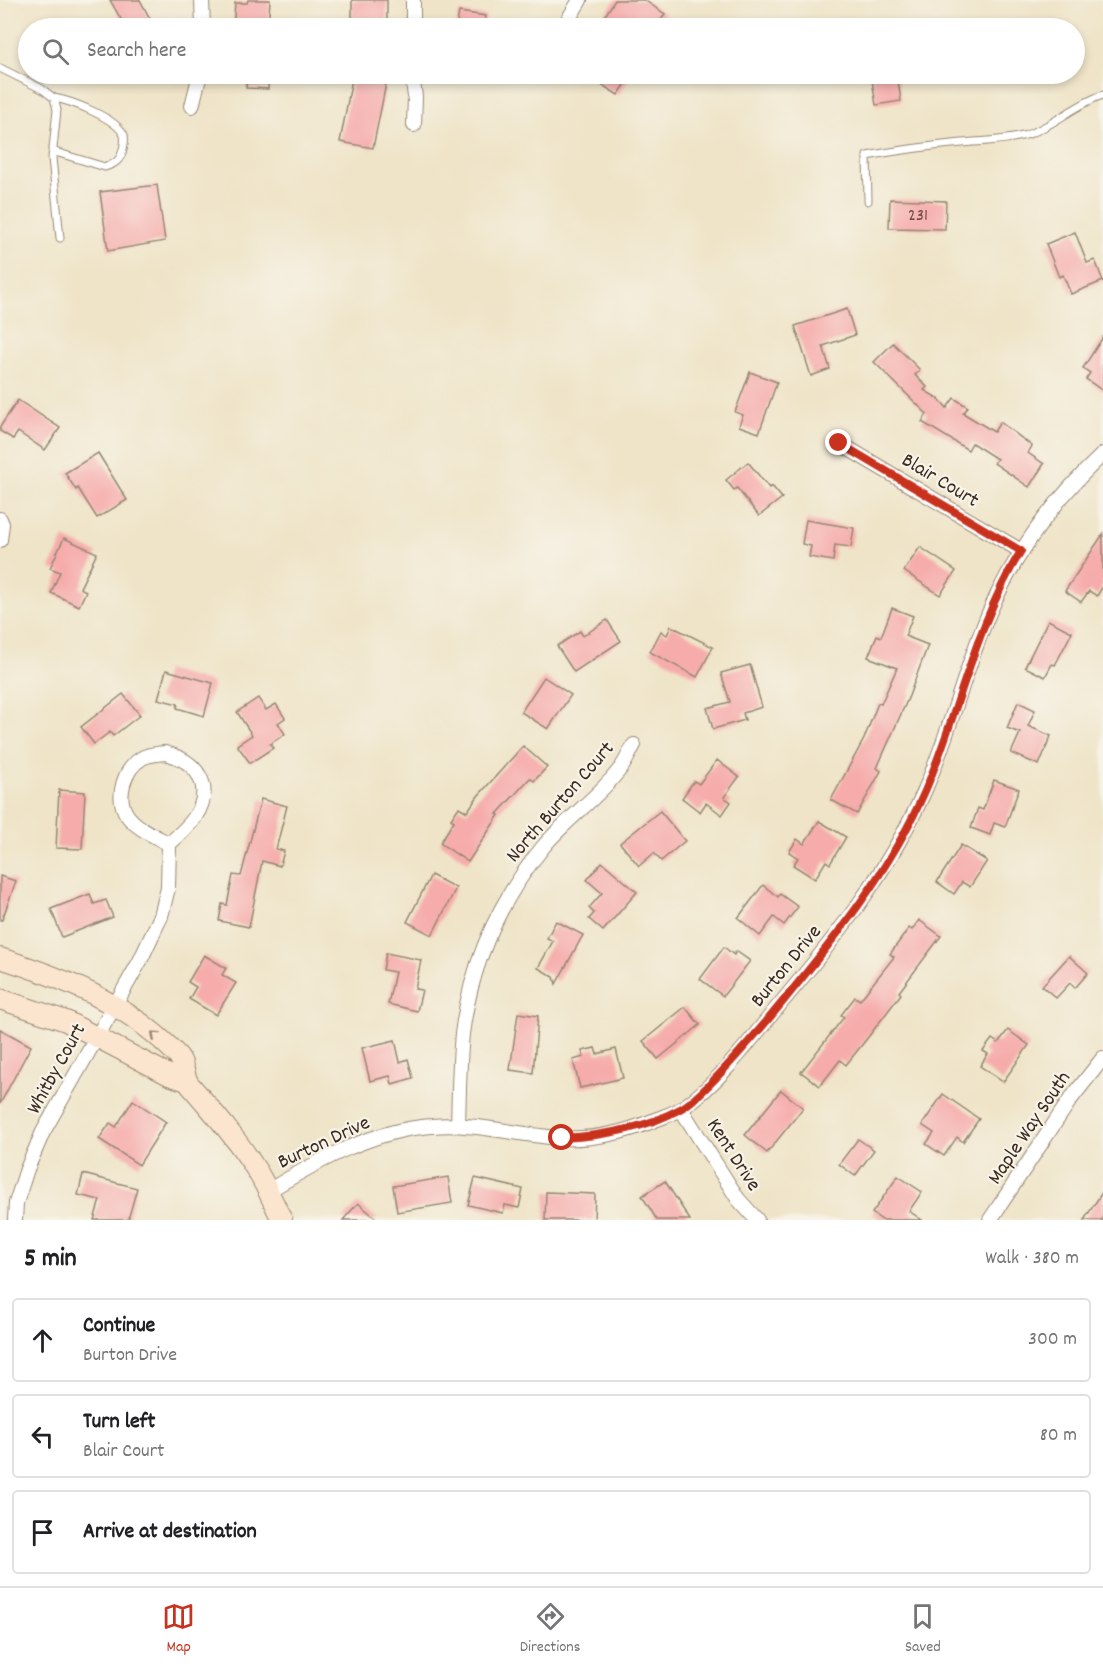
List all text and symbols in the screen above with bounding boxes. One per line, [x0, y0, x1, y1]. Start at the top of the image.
search box [18, 18, 1085, 84]
icon: search [39, 35, 72, 68]
text: Search here [87, 36, 186, 67]
house number: 231 [908, 204, 928, 229]
route end [825, 429, 851, 455]
street label: Blair Court [895, 447, 984, 517]
street label: North Burton Court [500, 735, 623, 870]
street label: Burton Drive [745, 919, 830, 1015]
street label: Whitby Court [20, 1018, 95, 1120]
one-way arrow [151, 1031, 162, 1042]
street label: Maple Way South [981, 1066, 1080, 1191]
street label: Burton Drive [273, 1109, 375, 1178]
street label: Kent Drive [698, 1113, 767, 1198]
route start [548, 1124, 574, 1150]
text: 5 min [24, 1241, 77, 1278]
text: Walk · 380 m [985, 1245, 1079, 1273]
text: Continue [83, 1311, 155, 1342]
icon: ahead [26, 1324, 59, 1357]
text: 300 m [1028, 1326, 1077, 1354]
text: Burton Drive [83, 1342, 177, 1370]
text: Turn left [83, 1407, 155, 1438]
icon: left [26, 1420, 59, 1453]
text: 80 m [1040, 1422, 1077, 1450]
text: Blair Court [83, 1438, 164, 1466]
icon: arrive [26, 1516, 59, 1549]
text: Arrive at destination [83, 1517, 257, 1548]
tab: Map [162, 1600, 195, 1659]
tab: Directions [520, 1600, 580, 1659]
tab: Saved [905, 1600, 941, 1659]

